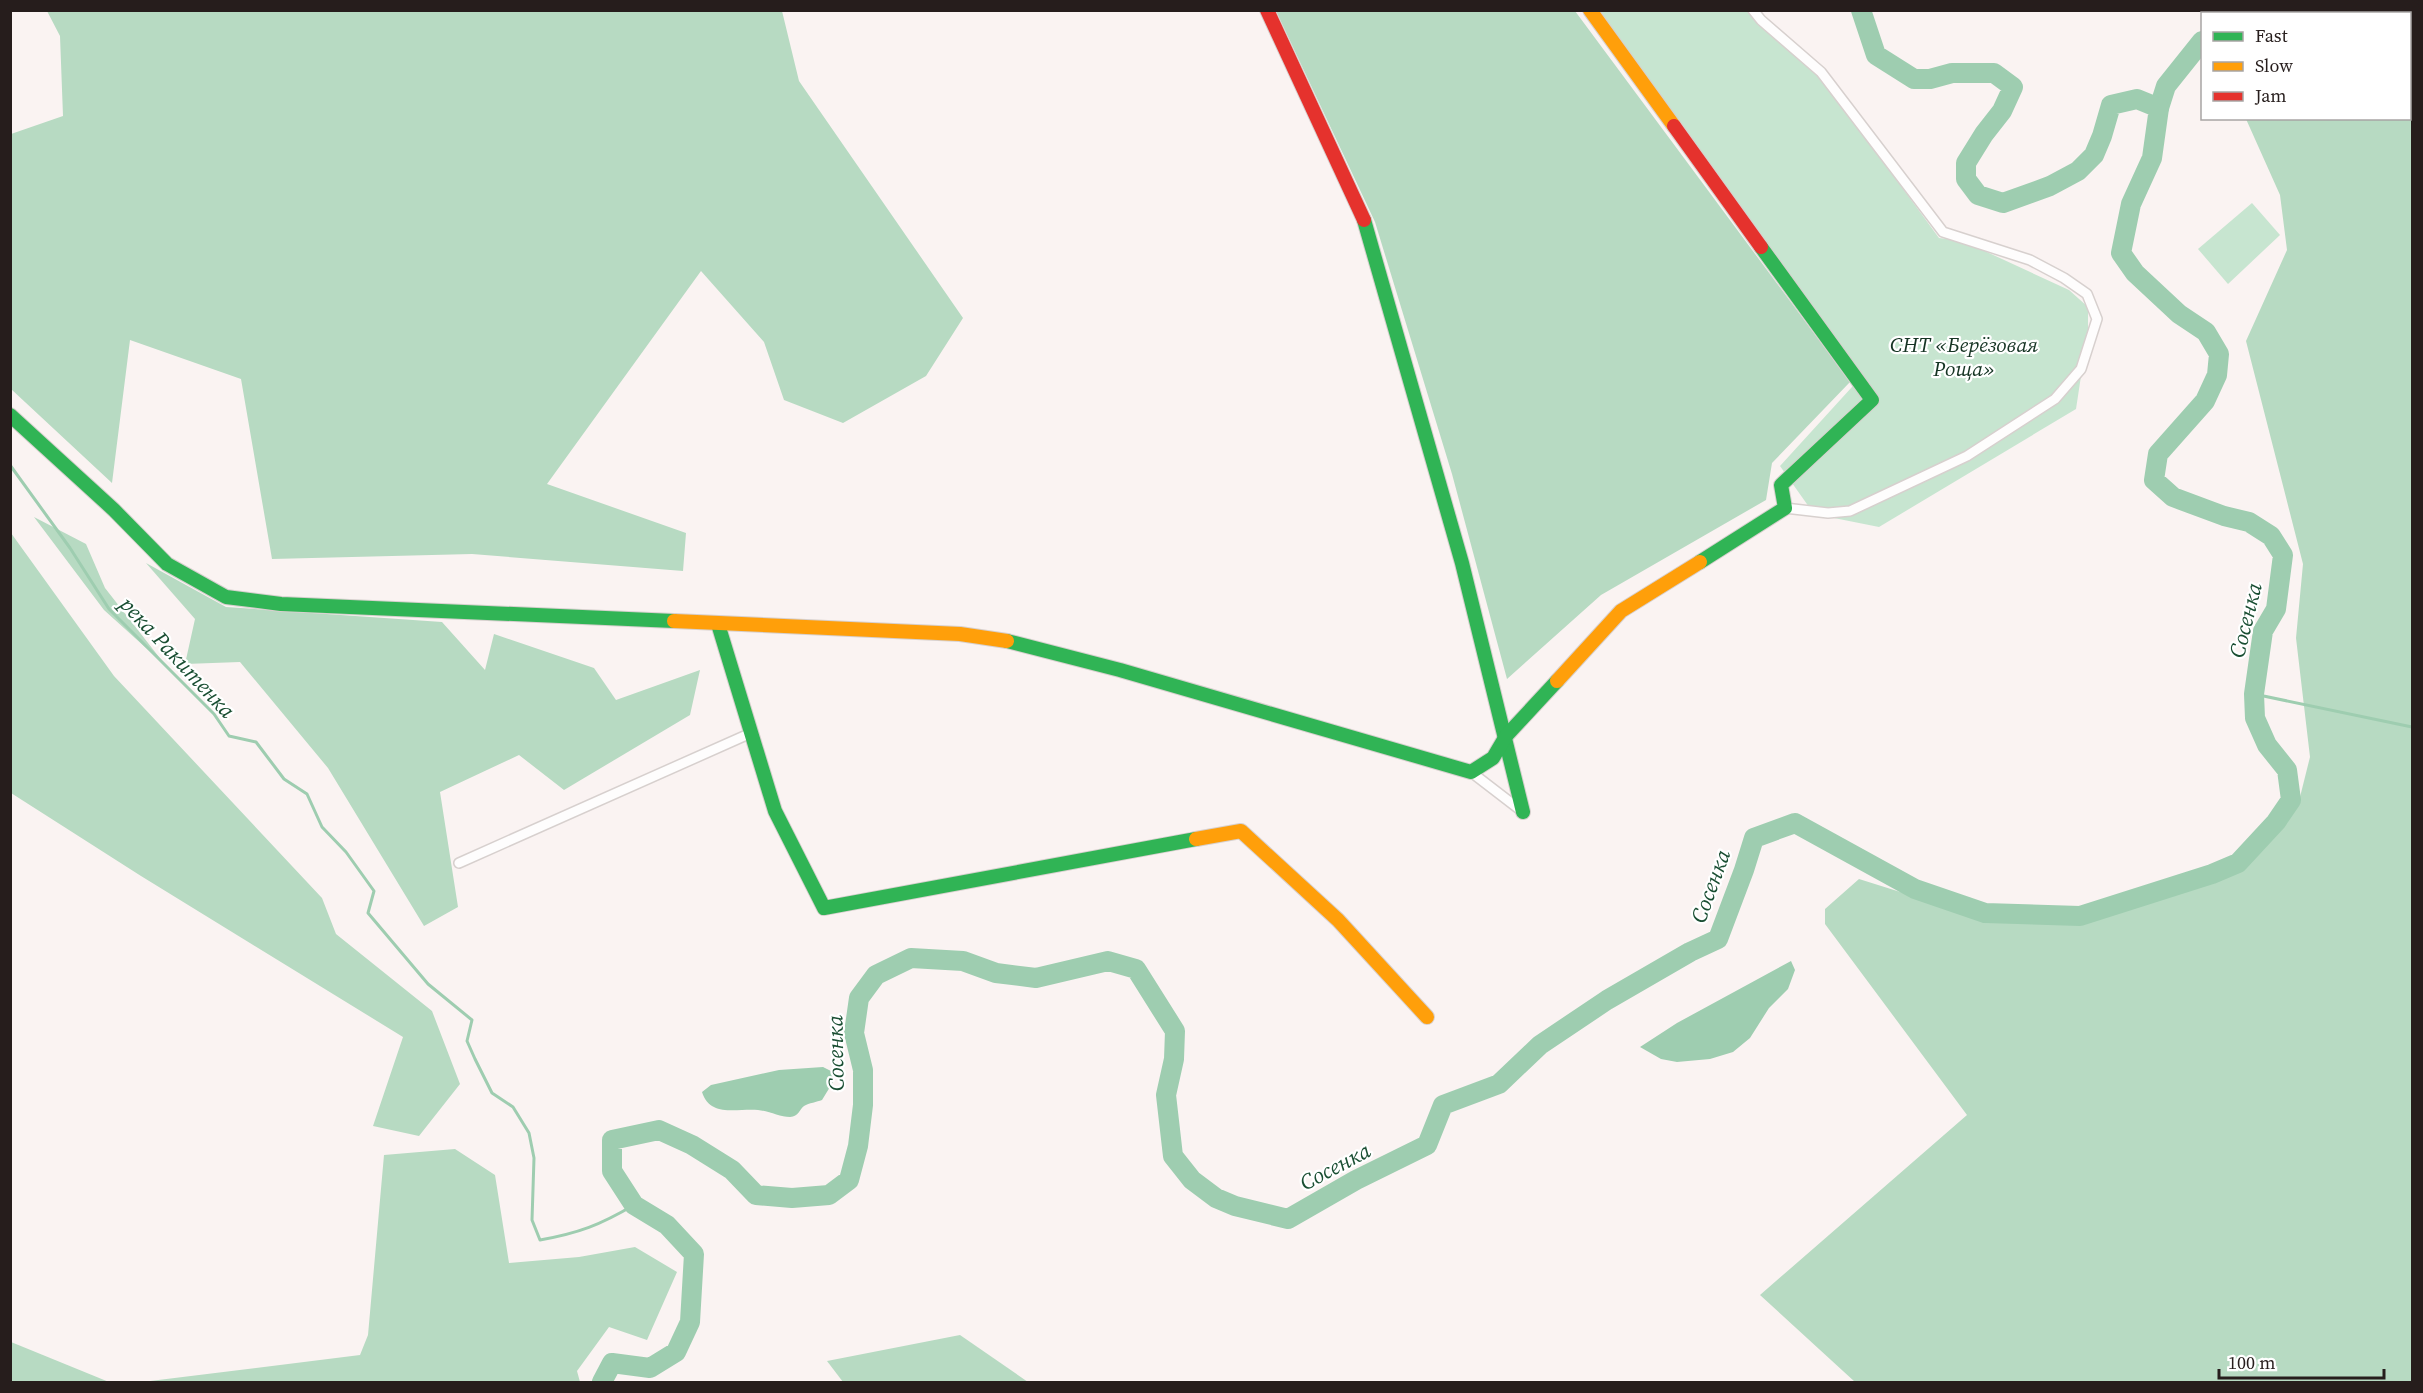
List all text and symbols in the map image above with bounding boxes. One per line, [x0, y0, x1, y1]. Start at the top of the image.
legend [2201, 12, 2411, 120]
text: Fast [2255, 23, 2288, 48]
text: Slow [2255, 53, 2293, 78]
text: Jam [2254, 83, 2287, 108]
park label: СНТ «Берёзовая Роща» [1890, 330, 2038, 383]
water label: Сосенка [2221, 579, 2269, 661]
water label: река Ракитенка [112, 588, 243, 725]
water label: Сосенка [1683, 844, 1737, 927]
water label: Сосенка [819, 1014, 851, 1091]
water label: Сосенка [1294, 1135, 1376, 1197]
scale bar [2219, 1342, 2384, 1380]
text: 100 m [2228, 1350, 2275, 1375]

